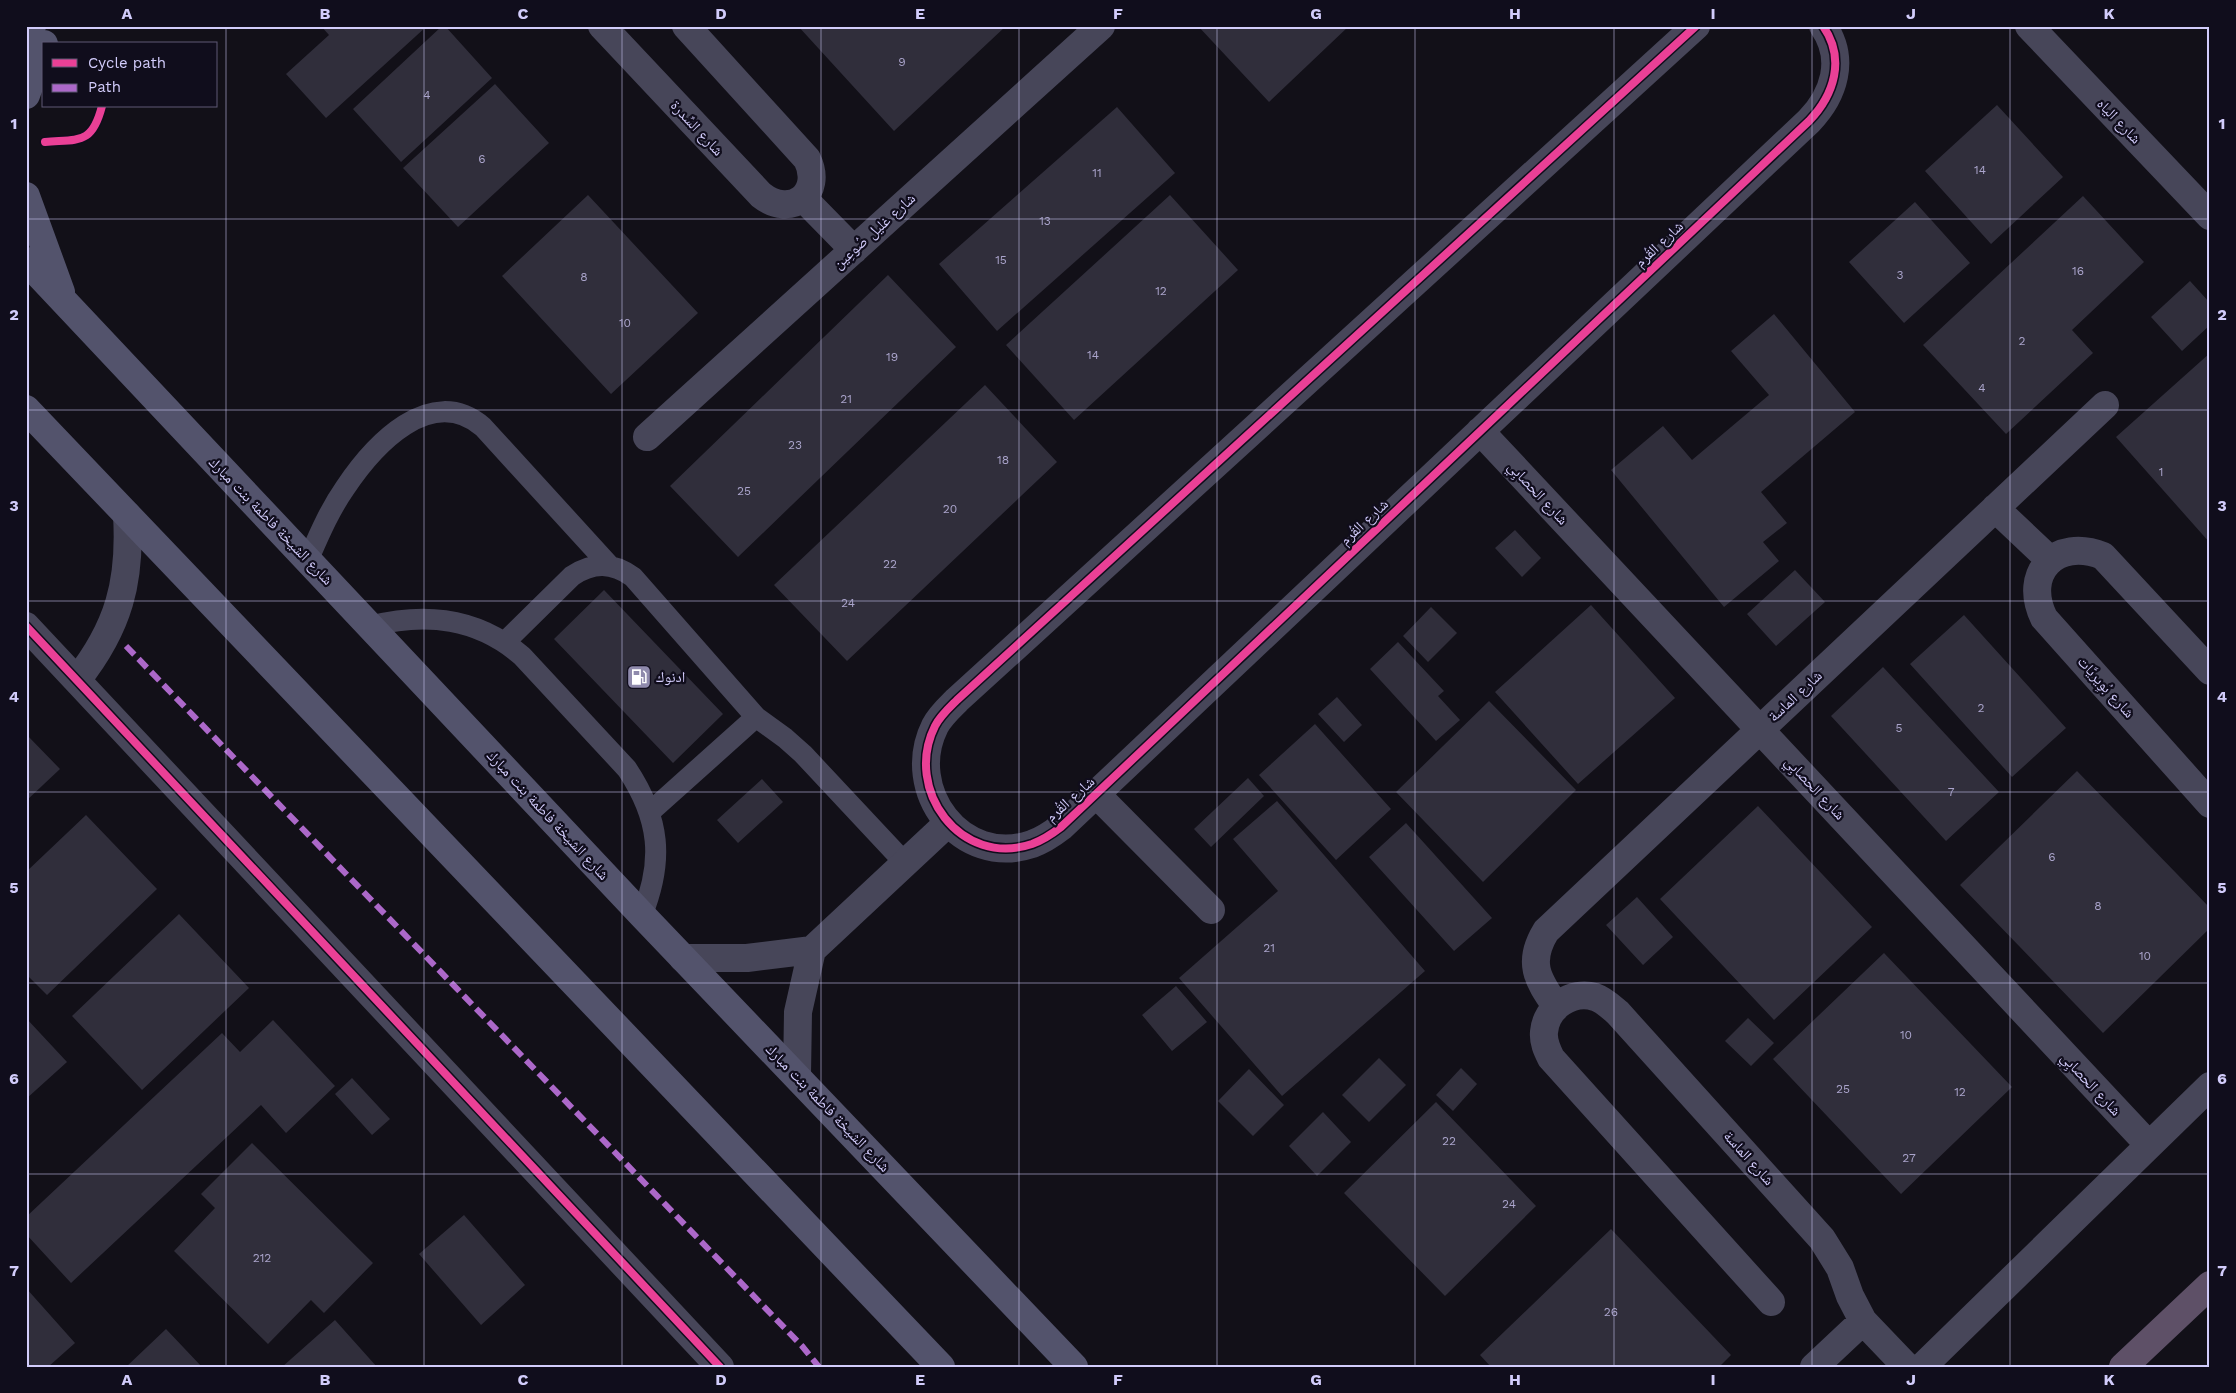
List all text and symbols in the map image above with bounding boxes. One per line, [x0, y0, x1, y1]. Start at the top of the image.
text: A [122, 4, 133, 23]
text: B [320, 4, 331, 23]
text: C [518, 4, 529, 23]
text: D [715, 4, 727, 23]
text: E [915, 4, 925, 23]
text: F [1113, 4, 1123, 23]
text: G [1310, 4, 1322, 23]
text: H [1509, 4, 1521, 23]
text: I [1710, 4, 1716, 23]
text: J [1906, 4, 1916, 23]
text: K [2103, 4, 2115, 23]
legend [42, 42, 218, 108]
text: Cycle path [88, 54, 166, 72]
house number: 9 [898, 55, 906, 69]
text: Path [88, 78, 121, 96]
house number: 4 [423, 88, 431, 102]
street label: شارع الياه [2092, 95, 2145, 148]
street label: شارع السِّدرة [666, 96, 727, 160]
text: 1 [11, 114, 17, 133]
text: 1 [2219, 114, 2225, 133]
house number: 6 [478, 152, 486, 166]
house number: 14 [1974, 163, 1986, 177]
house number: 11 [1092, 166, 1102, 180]
street label: شارع غليل صُوعِين [829, 189, 920, 274]
house number: 13 [1039, 214, 1051, 228]
street label: شارع القُرم [1631, 217, 1688, 272]
house number: 15 [995, 253, 1007, 267]
house number: 16 [2072, 264, 2084, 278]
house number: 3 [1897, 268, 1904, 282]
house number: 8 [580, 270, 588, 284]
house number: 12 [1155, 284, 1167, 298]
text: 2 [9, 305, 19, 324]
text: 2 [2217, 305, 2227, 324]
house number: 10 [619, 316, 631, 330]
house number: 2 [2019, 334, 2026, 348]
house number: 14 [1087, 348, 1099, 362]
house number: 19 [886, 350, 898, 364]
house number: 4 [1978, 381, 1986, 395]
house number: 21 [840, 392, 852, 406]
house number: 23 [788, 438, 802, 452]
street label: شارع الشيخة فاطمة بنت مبارك [205, 453, 337, 589]
house number: 18 [997, 453, 1009, 467]
street label: شارع الحصابِي [1502, 458, 1572, 531]
house number: 1 [2159, 465, 2163, 479]
house number: 25 [737, 484, 751, 498]
street label: شارع القُرم [1336, 495, 1393, 550]
text: 3 [9, 496, 19, 515]
text: 3 [2217, 496, 2227, 515]
house number: 20 [943, 502, 957, 516]
house number: 22 [883, 557, 897, 571]
house number: 24 [841, 596, 855, 610]
street label: شارع بُوِيريَّات [2072, 653, 2138, 723]
fuel station icon: ادنوك [626, 664, 652, 690]
street label: شارع الماسة [1764, 666, 1826, 726]
place label: ادنوك [656, 668, 685, 686]
text: 4 [9, 687, 19, 706]
text: 4 [2217, 687, 2227, 706]
house number: 2 [1978, 701, 1985, 715]
house number: 5 [1896, 721, 1903, 735]
street label: شارع الشيخة فاطمة بنت مبارك [482, 746, 613, 884]
street label: شارع الحصابِي [1779, 753, 1849, 826]
street label: شارع القُرم [1042, 772, 1099, 826]
house number: 7 [1948, 785, 1955, 799]
house number: 6 [2048, 850, 2056, 864]
text: 5 [9, 878, 19, 897]
text: 5 [2217, 878, 2227, 897]
house number: 8 [2094, 899, 2102, 913]
house number: 21 [1263, 941, 1275, 955]
house number: 10 [2139, 949, 2151, 963]
house number: 10 [1900, 1028, 1912, 1042]
street label: شارع الشيخة فاطمة بنت مبارك [762, 1040, 894, 1176]
street label: شارع الحصابِي [2055, 1049, 2125, 1122]
text: 6 [9, 1069, 19, 1088]
text: 6 [2217, 1069, 2227, 1088]
house number: 25 [1836, 1082, 1850, 1096]
house number: 12 [1954, 1085, 1966, 1099]
street label: شارع الماسة [1719, 1127, 1778, 1190]
house number: 22 [1442, 1134, 1456, 1148]
house number: 27 [1902, 1151, 1916, 1165]
house number: 24 [1502, 1197, 1516, 1211]
house number: 212 [253, 1251, 271, 1265]
text: 7 [9, 1261, 19, 1280]
text: 7 [2217, 1261, 2227, 1280]
house number: 26 [1604, 1305, 1618, 1319]
text: A [122, 1370, 133, 1389]
text: B [320, 1370, 331, 1389]
text: C [518, 1370, 529, 1389]
text: D [715, 1370, 727, 1389]
text: E [915, 1370, 925, 1389]
text: F [1113, 1370, 1123, 1389]
text: G [1310, 1370, 1322, 1389]
text: H [1509, 1370, 1521, 1389]
text: I [1710, 1370, 1716, 1389]
text: J [1906, 1370, 1916, 1389]
text: K [2103, 1370, 2115, 1389]

